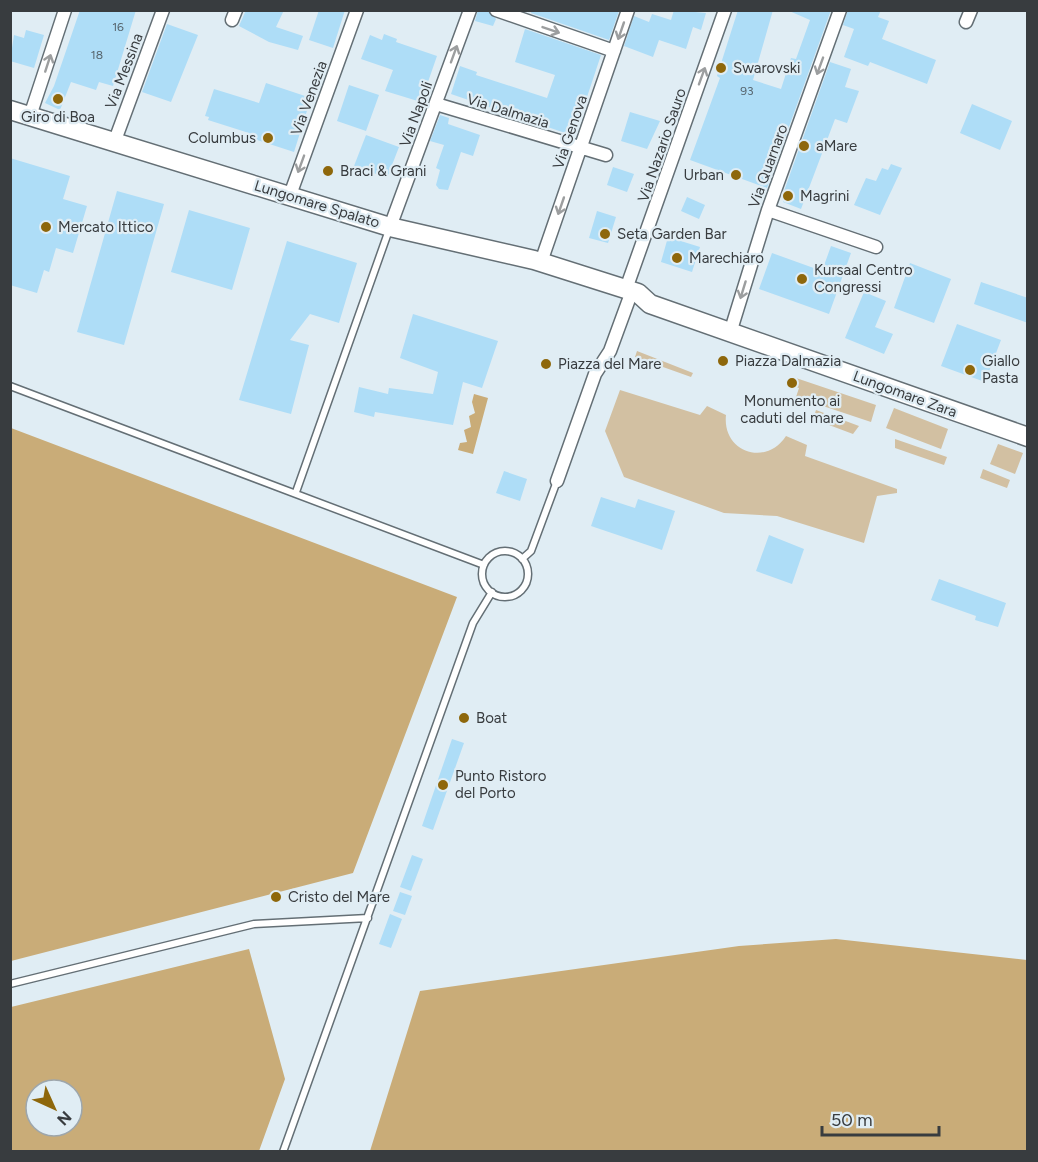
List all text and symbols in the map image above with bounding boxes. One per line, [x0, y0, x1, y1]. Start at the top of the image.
house number: 16 [112, 20, 124, 34]
one-way arrow [614, 21, 625, 40]
one-way arrow [541, 25, 560, 36]
street label: Via Messina [101, 31, 147, 111]
one-way arrow [449, 45, 460, 64]
house number: 18 [91, 48, 103, 62]
one-way arrow [43, 54, 54, 73]
one-way arrow [813, 56, 824, 74]
street label: Via Venezia [287, 58, 331, 138]
place label: Swarovski [733, 59, 801, 77]
marker: Swarovski [714, 61, 728, 75]
one-way arrow [697, 67, 708, 85]
street label: Via Napoli [396, 79, 436, 149]
house number: 93 [740, 84, 754, 98]
street label: Via Nazario Sauro [634, 85, 690, 204]
street label: Via Dalmazia [465, 90, 551, 132]
marker: Giro di Boa [51, 92, 65, 106]
street label: Via Genova [549, 93, 591, 171]
place label: Giro di Boa [21, 108, 95, 126]
street label: Via Quarnaro [745, 121, 792, 210]
place label: Columbus [188, 129, 256, 147]
marker: Columbus [261, 131, 275, 145]
place label: aMare [816, 137, 857, 155]
marker: aMare [797, 139, 811, 153]
one-way arrow [295, 154, 306, 173]
place label: Braci & Grani [340, 162, 427, 180]
marker: Braci & Grani [321, 164, 335, 178]
place label: Urban [684, 166, 724, 184]
marker: Urban [729, 168, 743, 182]
street label: Lungomare Spalato [252, 176, 382, 232]
place label: Magrini [800, 187, 850, 205]
marker: Magrini [781, 189, 795, 203]
one-way arrow [554, 196, 565, 215]
place label: Mercato Ittico [58, 218, 154, 236]
marker: Mercato Ittico [39, 220, 53, 234]
place label: Seta Garden Bar [617, 225, 726, 243]
marker: Seta Garden Bar [598, 227, 612, 241]
place label: Marechiaro [689, 249, 764, 267]
marker: Marechiaro [670, 251, 684, 265]
place label: Kursaal Centro Congressi [814, 261, 913, 296]
marker: Kursaal Centro Congressi [795, 272, 809, 286]
one-way arrow [737, 280, 748, 299]
place label: Piazza Dalmazia [735, 352, 841, 370]
place label: Giallo Pasta [982, 352, 1020, 387]
marker: Piazza Dalmazia [716, 354, 730, 368]
place label: Piazza del Mare [558, 355, 662, 373]
marker: Piazza del Mare [539, 357, 553, 371]
marker: Giallo Pasta [963, 363, 977, 377]
street label: Lungomare Zara [851, 367, 959, 421]
marker: Monumento ai caduti del mare [785, 376, 799, 390]
place label: Monumento ai caduti del mare [740, 392, 844, 427]
place label: Boat [476, 709, 508, 727]
marker: Boat [457, 711, 471, 725]
place label: Punto Ristoro del Porto [455, 767, 547, 802]
marker: Punto Ristoro del Porto [436, 778, 450, 792]
place label: Cristo del Mare [288, 888, 390, 906]
marker: Cristo del Mare [269, 890, 283, 904]
north arrow [24, 1078, 84, 1138]
scale bar [822, 1099, 939, 1137]
text: N [53, 1107, 75, 1129]
text: 50 m [831, 1109, 873, 1131]

